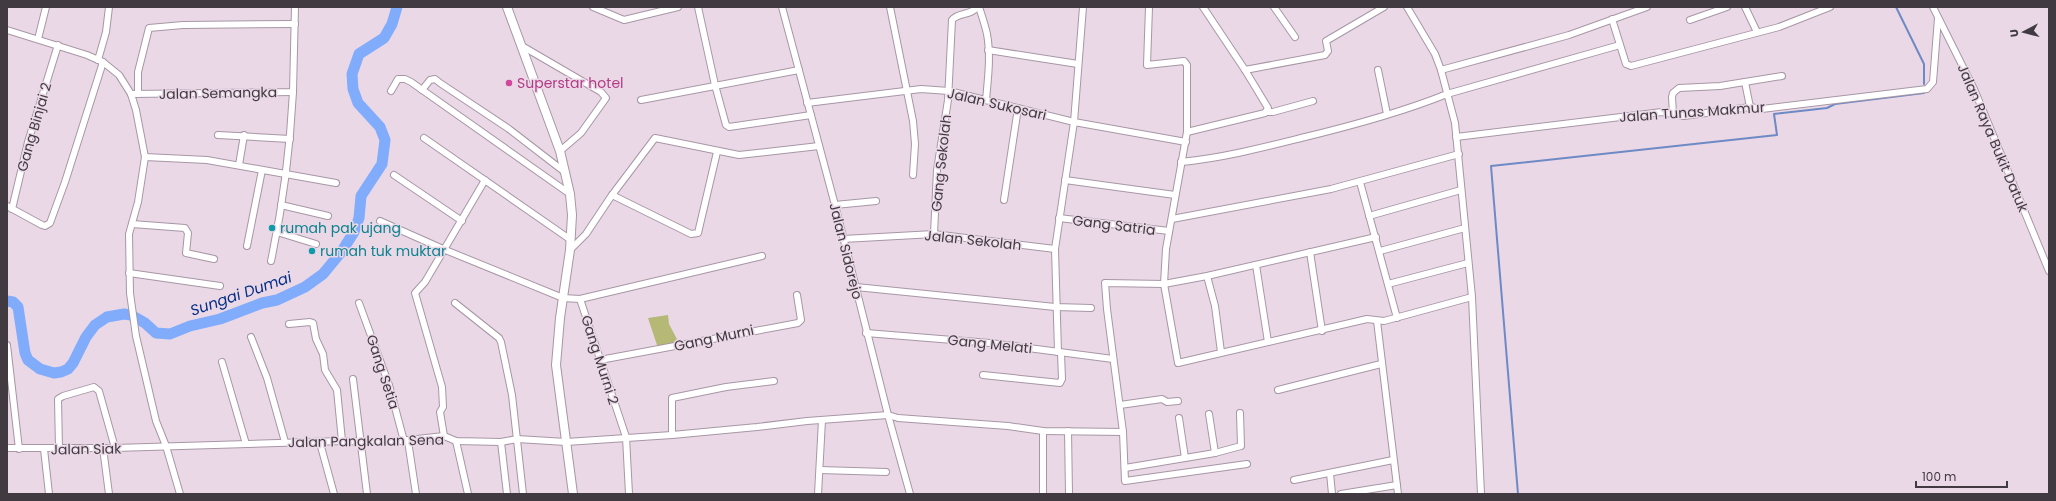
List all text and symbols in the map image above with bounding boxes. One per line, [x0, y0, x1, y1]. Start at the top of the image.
north arrow [2004, 12, 2044, 52]
text: U [2006, 28, 2022, 38]
street label: Jalan Raya Bukit Datuk [1953, 61, 2034, 216]
place label: Superstar hotel [517, 73, 624, 93]
marker: Superstar hotel [504, 78, 514, 88]
street label: Gang Binjai 2 [12, 80, 56, 174]
street label: Jalan Semangka [159, 82, 277, 104]
street label: Jalan Sukosari [945, 83, 1049, 125]
street label: Jalan Tunas Makmur [1619, 97, 1765, 127]
street label: Gang Sekolah [926, 113, 956, 213]
street label: Jalan Sidorejo [824, 201, 868, 301]
street label: Gang Satria [1071, 210, 1157, 240]
place label: rumah pak ujang [280, 218, 401, 238]
marker: rumah pak ujang [267, 223, 277, 233]
street label: Jalan Sekolah [924, 225, 1022, 255]
place label: rumah tuk muktar [320, 241, 446, 261]
marker: rumah tuk muktar [307, 246, 317, 256]
water label: Sungai Dumai [187, 266, 295, 321]
street label: Gang Murni 2 [576, 313, 624, 407]
street label: Gang Murni [672, 320, 756, 356]
street label: Gang Melati [947, 330, 1033, 358]
street label: Gang Setia [362, 332, 404, 412]
street label: Jalan Pangkalan Sena [288, 430, 444, 452]
street label: Jalan Siak [50, 438, 122, 460]
scale bar [1916, 463, 2007, 489]
text: 100 m [1922, 468, 1956, 485]

